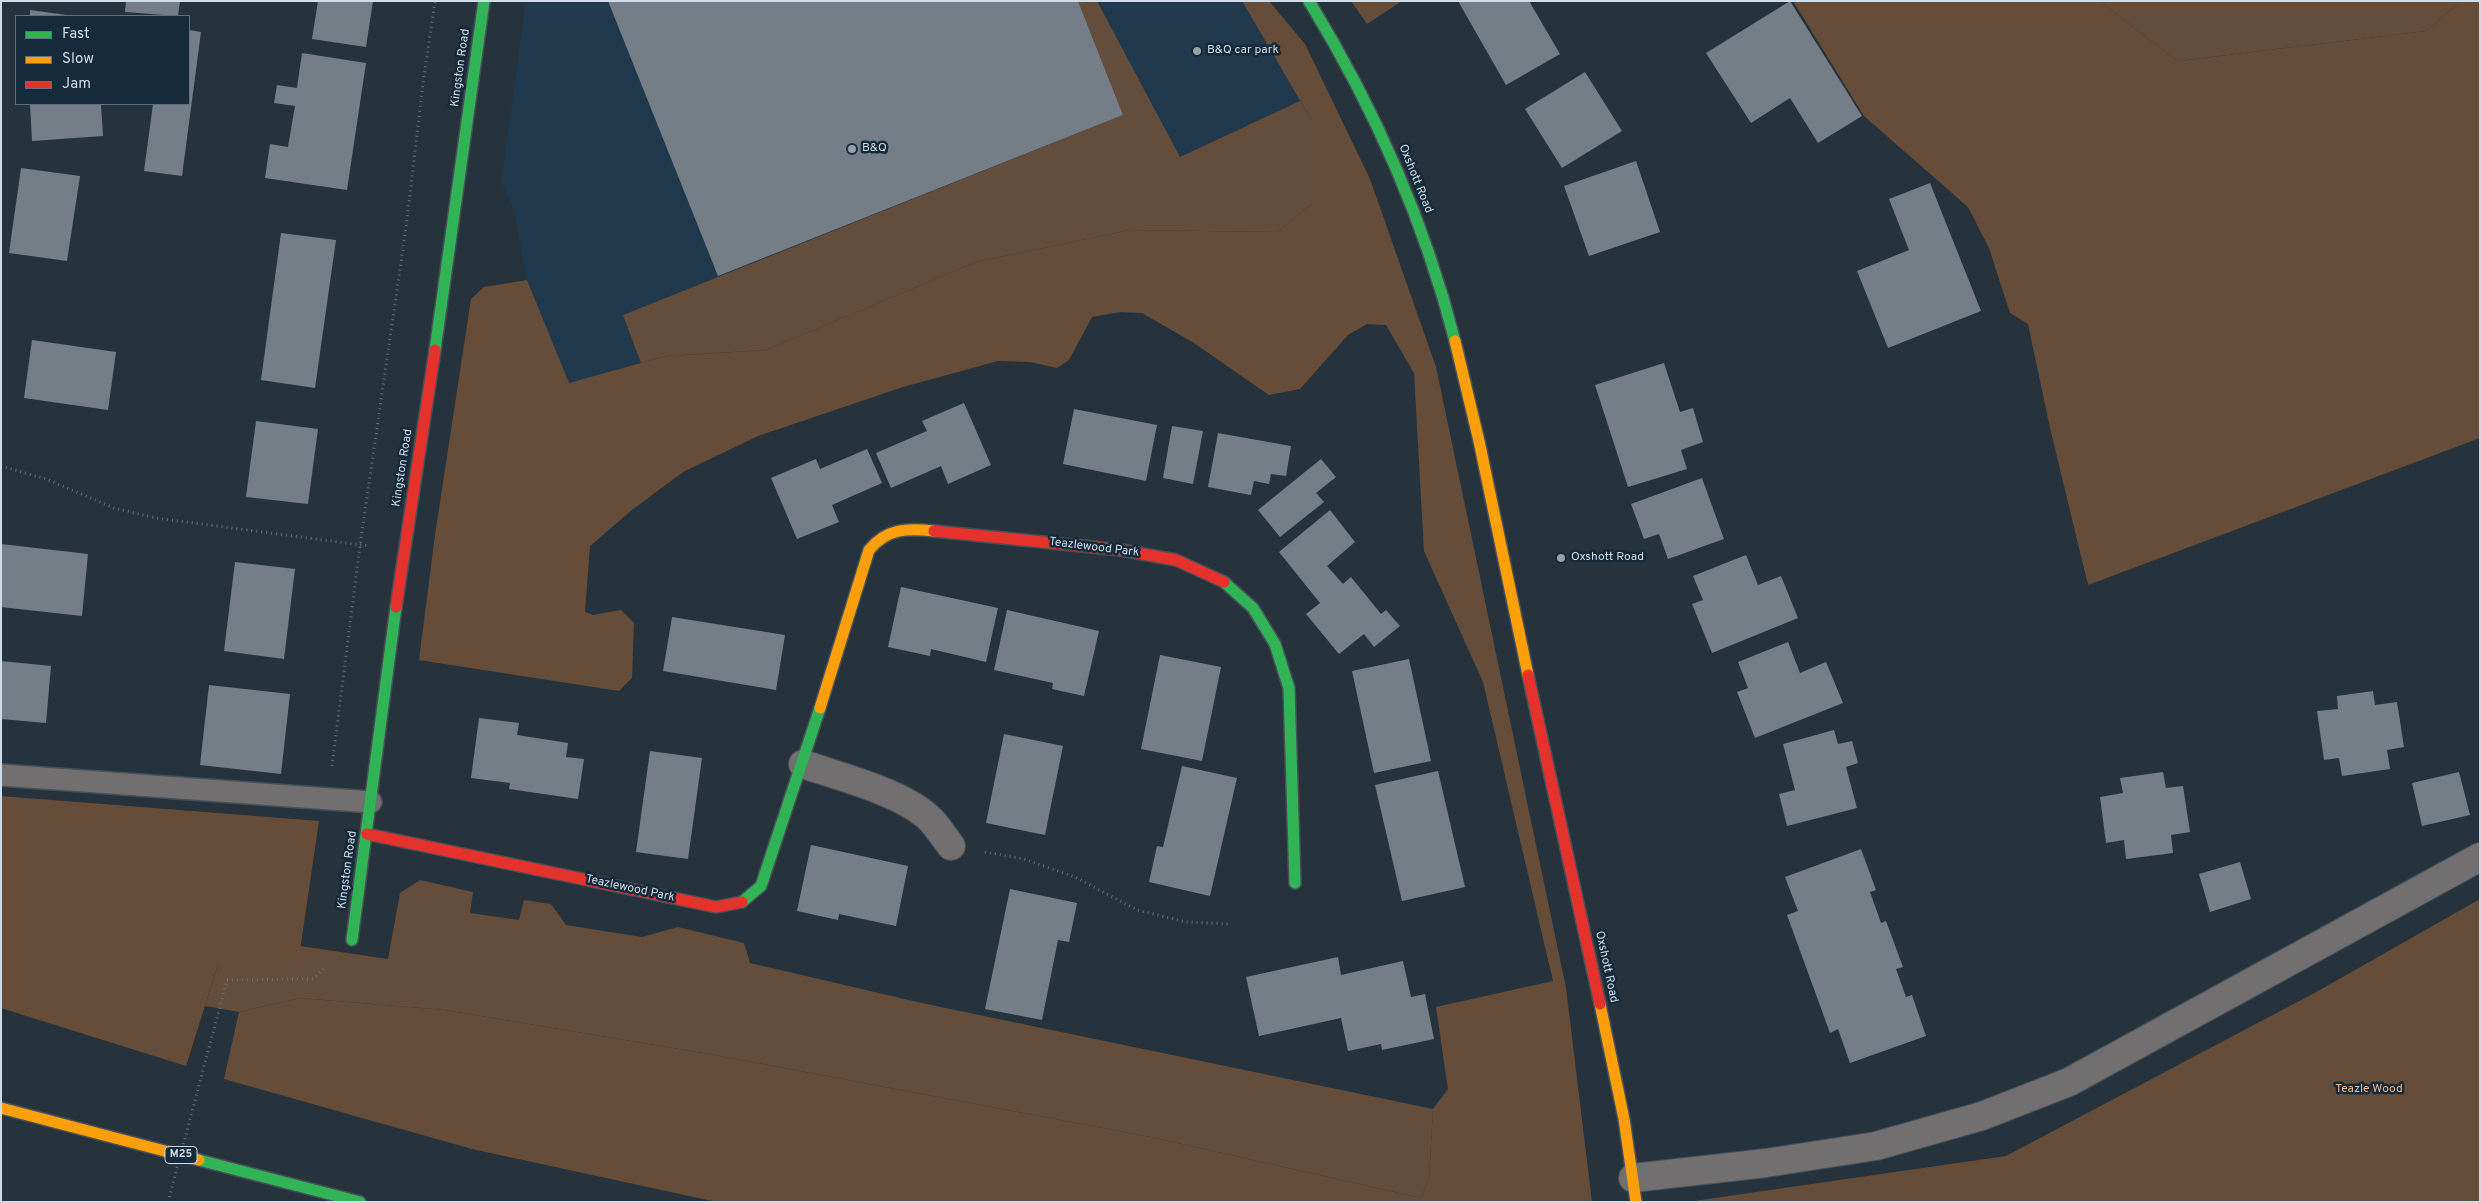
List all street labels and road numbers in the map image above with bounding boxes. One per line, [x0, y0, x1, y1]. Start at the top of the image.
street label: Kingston Road [448, 28, 474, 108]
street label: Oxshott Road [1395, 142, 1435, 216]
street label: Kingston Road [390, 428, 416, 508]
street label: Teazlewood Park [1048, 535, 1140, 561]
street label: Kingston Road [335, 830, 361, 910]
street label: Teazlewood Park [584, 873, 676, 905]
street label: Oxshott Road [1591, 930, 1621, 1004]
road number: M25 [165, 1146, 197, 1164]

